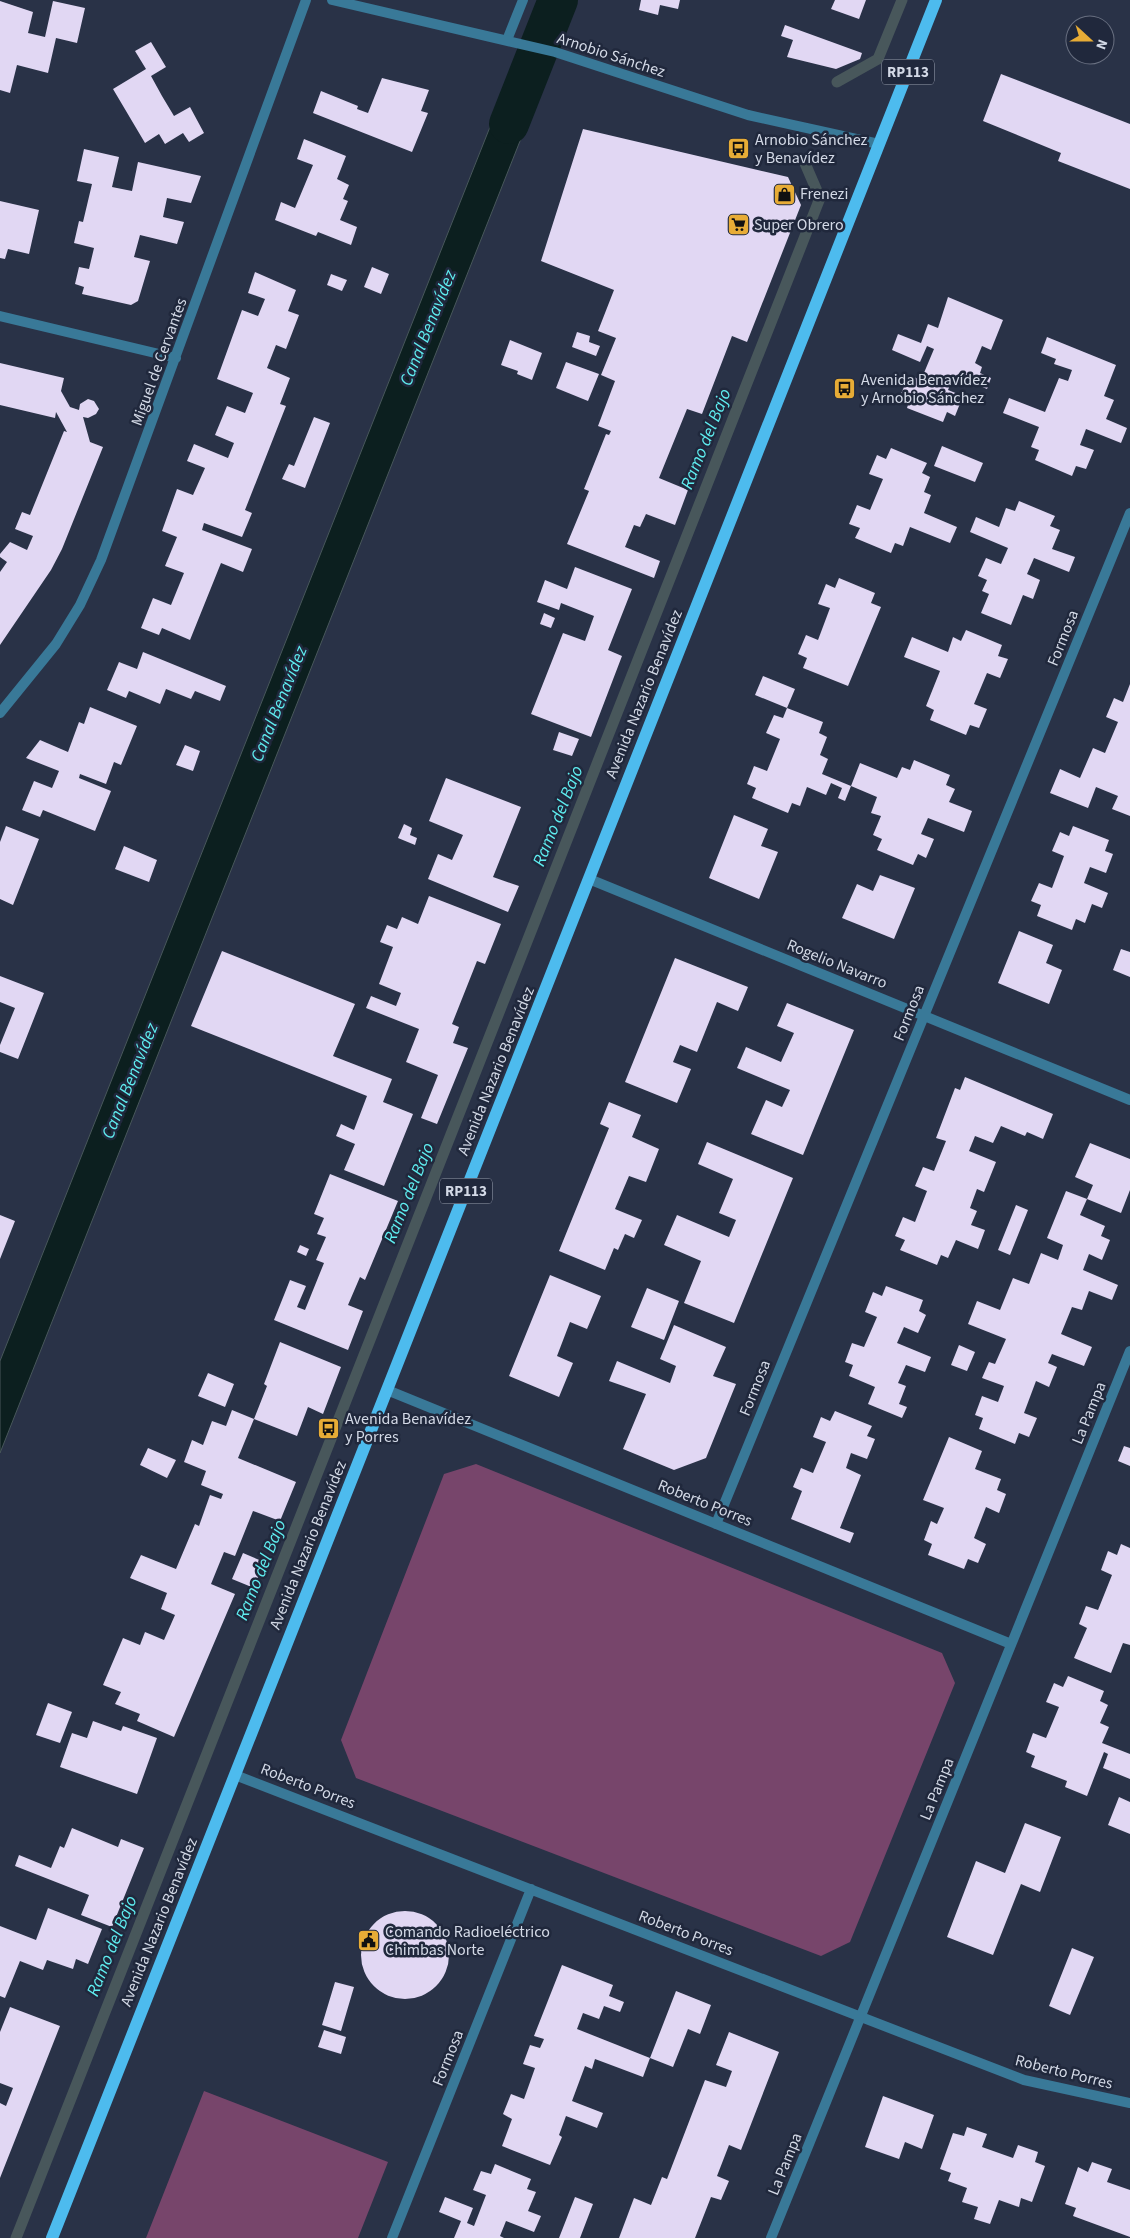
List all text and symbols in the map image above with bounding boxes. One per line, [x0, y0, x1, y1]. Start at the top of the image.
north arrow [1065, 15, 1115, 65]
street label: Arnobio Sánchez [554, 27, 668, 83]
text: N [1090, 36, 1112, 52]
road number: RP113 [882, 60, 934, 84]
place label: Arnobio Sánchez y Benavídez [755, 129, 868, 169]
bus stop icon: Arnobio Sánchez y Benavídez [727, 137, 751, 161]
shop icon: Frenezi [772, 182, 796, 206]
place label: Frenezi [800, 183, 848, 205]
supermarket icon: Super Obrero [726, 213, 750, 237]
place label: Super Obrero [754, 214, 844, 236]
water label: Canal Benavídez [393, 266, 463, 390]
street label: Miguel de Cervantes [126, 295, 192, 429]
place label: Avenida Benavídez y Arnobio Sánchez [861, 369, 987, 409]
bus stop icon: Avenida Benavídez y Arnobio Sánchez [833, 377, 857, 401]
water label: Ramo del Bajo [674, 385, 738, 493]
street label: Avenida Nazario Benavídez [600, 606, 688, 782]
street label: Formosa [1042, 607, 1084, 669]
water label: Canal Benavídez [244, 642, 314, 766]
water label: Ramo del Bajo [526, 762, 590, 870]
street label: Rogelio Navarro [783, 934, 891, 994]
street label: Formosa [888, 982, 930, 1044]
street label: Avenida Nazario Benavídez [452, 983, 540, 1159]
water label: Canal Benavídez [95, 1019, 165, 1143]
water label: Ramo del Bajo [377, 1139, 441, 1247]
road number: RP113 [440, 1178, 492, 1204]
street label: Formosa [734, 1357, 776, 1419]
street label: La Pampa [1067, 1379, 1111, 1447]
place label: Avenida Benavídez y Porres [345, 1408, 471, 1448]
bus stop icon: Avenida Benavídez y Porres [317, 1416, 341, 1440]
street label: Avenida Nazario Benavídez [264, 1457, 352, 1633]
street label: Roberto Porres [655, 1474, 756, 1532]
water label: Ramo del Bajo [229, 1516, 293, 1624]
street label: La Pampa [915, 1755, 959, 1823]
street label: Roberto Porres [257, 1758, 359, 1814]
street label: Avenida Nazario Benavídez [115, 1834, 203, 2010]
water label: Ramo del Bajo [80, 1892, 144, 2000]
street label: Roberto Porres [635, 1905, 737, 1961]
place label: Comando Radioeléctrico Chimbas Norte [385, 1921, 550, 1961]
public building icon: Comando Radioeléctrico Chimbas Norte [357, 1929, 381, 1953]
street label: Formosa [427, 2027, 469, 2089]
street label: Roberto Porres [1013, 2049, 1115, 2095]
street label: La Pampa [763, 2130, 807, 2198]

